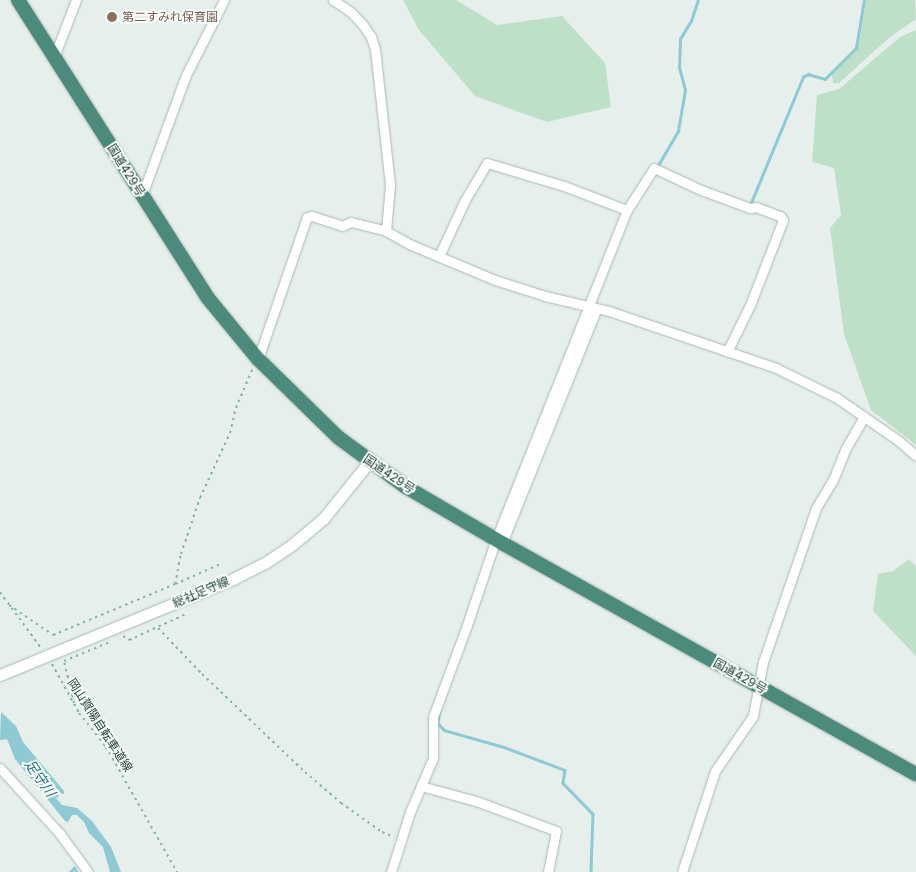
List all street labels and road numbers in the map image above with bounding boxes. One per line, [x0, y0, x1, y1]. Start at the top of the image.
street label: 国道429号 [104, 141, 148, 199]
street label: 国道429号 [361, 452, 417, 496]
street label: 総社足守線 [171, 574, 231, 610]
street label: 国道429号 [711, 656, 769, 696]
street label: 岡山賀陽自転車道線 [65, 676, 135, 774]

